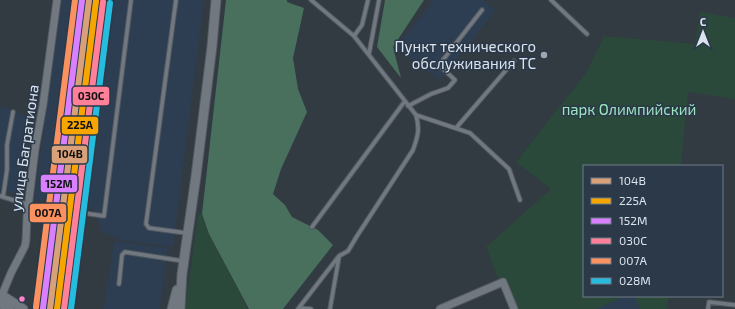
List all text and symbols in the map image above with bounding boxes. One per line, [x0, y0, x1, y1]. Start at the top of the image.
north arrow [683, 12, 723, 52]
text: С [700, 15, 707, 28]
place label: Пункт технического обслуживания ТС [395, 37, 536, 73]
marker: Пункт технического обслуживания ТС [539, 50, 549, 60]
street label: улица Багратиона [6, 83, 43, 213]
line badge: 030C [72, 86, 110, 106]
text: 030C [78, 89, 105, 102]
park label: парк Олимпийский [562, 100, 696, 118]
line badge: 225А [61, 116, 99, 135]
text: 225А [67, 118, 94, 131]
line badge: 104В [51, 145, 88, 164]
text: 104В [57, 147, 83, 160]
legend [583, 165, 723, 297]
text: 104В [619, 173, 646, 187]
line badge: 152М [40, 174, 78, 193]
text: 152М [45, 177, 73, 190]
text: 225А [619, 193, 647, 207]
line badge: 007А [29, 203, 67, 223]
text: 007А [35, 206, 62, 219]
text: 152М [619, 213, 647, 227]
text: 030C [619, 233, 647, 247]
text: 007А [619, 253, 648, 267]
text: 028М [619, 273, 651, 287]
unlabelled marker [17, 294, 27, 304]

